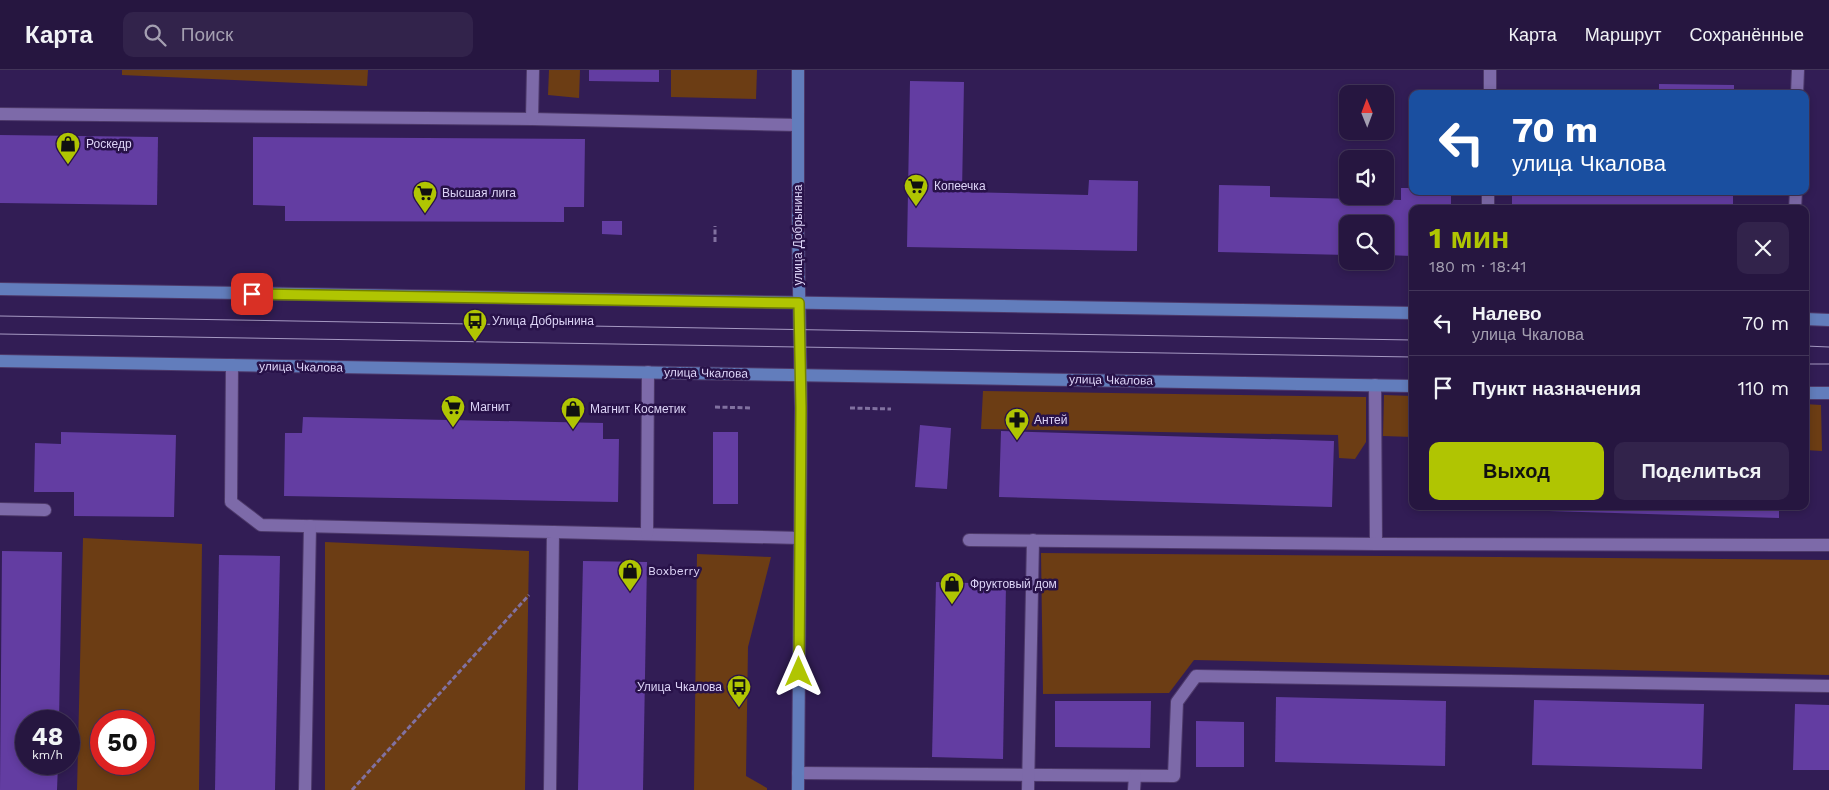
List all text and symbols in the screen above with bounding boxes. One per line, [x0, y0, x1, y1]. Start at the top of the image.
search box [123, 12, 473, 57]
text: Карта [25, 21, 93, 49]
icon: search [141, 21, 169, 49]
text: Поиск [181, 23, 233, 46]
text: Карта [1509, 24, 1557, 45]
text: Маршрут [1585, 24, 1661, 45]
text: Сохранённые [1689, 24, 1804, 45]
north arrow [1339, 85, 1394, 140]
map controls [1339, 85, 1394, 270]
text: 70 m [1512, 109, 1598, 151]
icon: left [1429, 110, 1494, 175]
shop icon: Роскедр [55, 131, 81, 165]
place label: Роскедр [86, 137, 132, 151]
button: sound [1339, 150, 1394, 205]
text: улица Чкалова [1512, 151, 1666, 176]
supermarket icon: Копеечка [903, 173, 929, 207]
place label: Копеечка [934, 179, 986, 193]
supermarket icon: Высшая лига [412, 180, 438, 214]
street label: улица Добрынина [791, 184, 805, 285]
place label: Высшая лига [442, 186, 516, 200]
button: search [1339, 215, 1394, 270]
text: 1 мин [1429, 220, 1509, 255]
button: close [1737, 222, 1789, 274]
text: 180 m · 18:41 [1429, 257, 1527, 276]
pin [231, 273, 273, 315]
icon: arrive [238, 280, 266, 308]
text: Налево [1472, 302, 1542, 325]
bus stop icon: Улица Добрынина [462, 308, 488, 342]
icon: left [1429, 309, 1457, 337]
text: 70 m [1742, 312, 1789, 335]
place label: Улица Добрынина [492, 314, 594, 328]
text: улица Чкалова [1472, 325, 1584, 344]
street label: улица Чкалова [259, 359, 343, 375]
street label: улица Чкалова [664, 365, 748, 381]
street label: улица Чкалова [1069, 372, 1153, 388]
icon: arrive [1429, 374, 1457, 402]
text: Пункт назначения [1472, 377, 1641, 400]
text: 110 m [1738, 377, 1789, 400]
supermarket icon: Магнит [440, 394, 466, 428]
shop icon: Магнит Косметик [560, 396, 586, 430]
place label: Магнит [470, 400, 511, 414]
place label: Магнит Косметик [590, 402, 686, 416]
pharmacy icon: Антей [1004, 407, 1030, 441]
place label: Антей [1034, 413, 1067, 427]
button: Выход [1429, 442, 1604, 500]
button: Поделиться [1614, 442, 1789, 500]
shop icon: Boxberry [617, 558, 643, 592]
place label: Boxberry [648, 564, 700, 578]
shop icon: Фруктовый дом [939, 571, 965, 605]
place label: Фруктовый дом [970, 577, 1057, 591]
position arrow [772, 645, 824, 697]
bus stop icon: Улица Чкалова [726, 674, 752, 708]
place label: Улица Чкалова [637, 680, 722, 694]
speed limit sign: 50 [90, 710, 155, 775]
text: 48 [32, 722, 63, 751]
text: km/h [32, 748, 63, 762]

